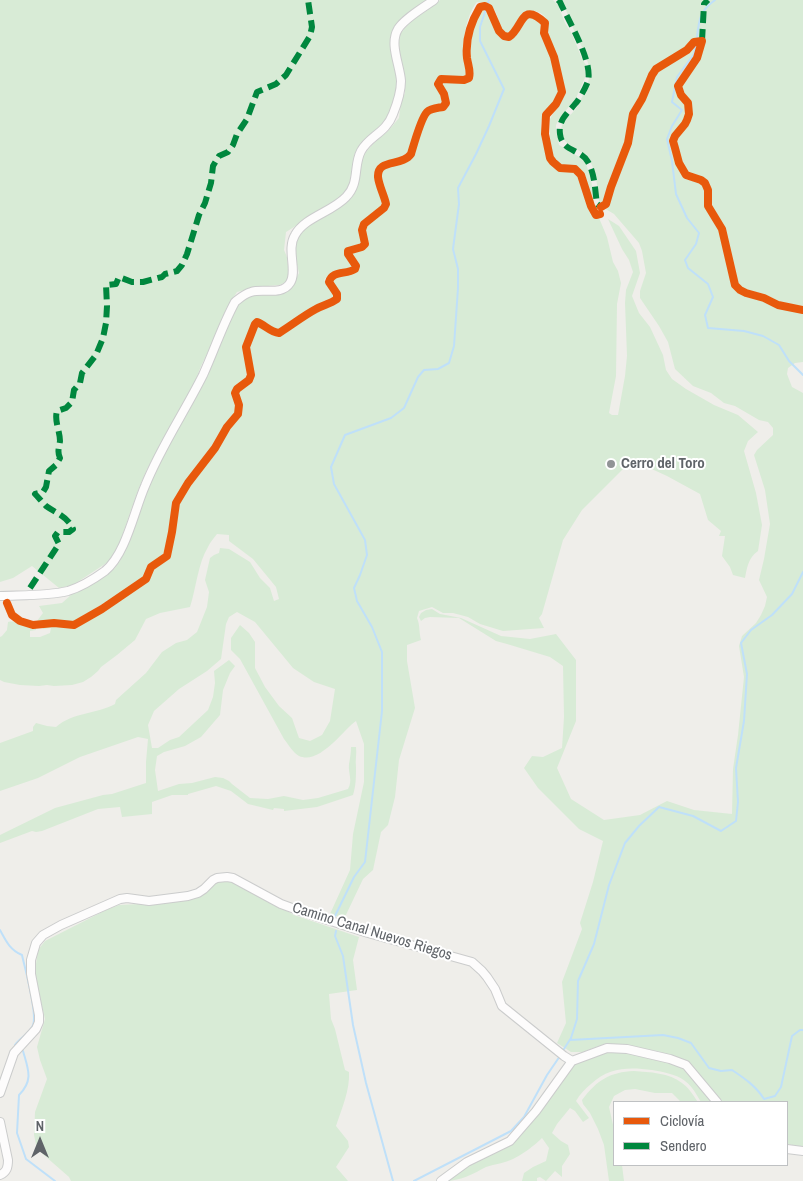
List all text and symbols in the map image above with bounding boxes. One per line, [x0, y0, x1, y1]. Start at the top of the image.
place label: Cerro del Toro [621, 455, 705, 473]
marker: Cerro del Toro [605, 458, 617, 470]
street label: Camino Canal Nuevos Riegos [290, 899, 454, 965]
legend [613, 1101, 788, 1166]
text: Ciclovía [660, 1110, 704, 1131]
north arrow [15, 1116, 65, 1166]
text: N [36, 1117, 44, 1135]
text: Sendero [660, 1135, 707, 1156]

